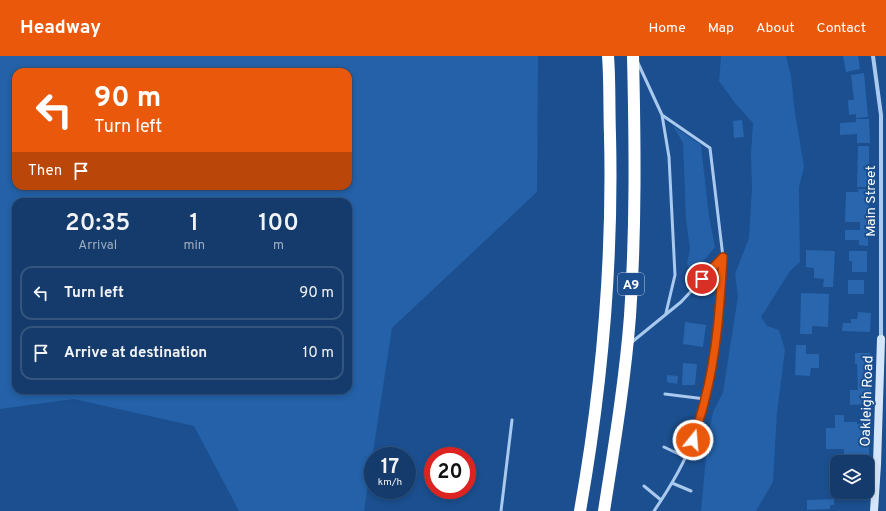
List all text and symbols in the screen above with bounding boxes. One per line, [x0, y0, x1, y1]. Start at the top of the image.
text: Headway [20, 16, 101, 40]
text: Home [649, 20, 686, 37]
text: Map [708, 20, 734, 37]
text: About [756, 20, 795, 37]
text: Contact [817, 20, 866, 37]
text: 90 m [94, 81, 161, 117]
icon: left [28, 84, 80, 136]
text: Turn left [94, 116, 162, 139]
icon: arrive [70, 160, 92, 182]
text: Then [28, 162, 62, 181]
street label: Main Street [863, 165, 880, 237]
text: 20:35 [65, 209, 130, 239]
text: 1 [190, 209, 199, 239]
text: 100 [258, 209, 299, 239]
text: Arrival [78, 238, 117, 254]
text: min [183, 238, 205, 254]
text: m [273, 238, 284, 254]
pin [685, 262, 719, 296]
icon: arrive [691, 268, 713, 290]
road number: A9 [618, 273, 644, 295]
icon: left [30, 282, 52, 304]
text: Turn left [64, 284, 124, 303]
text: 90 m [299, 284, 334, 303]
icon: arrive [30, 342, 52, 364]
text: Arrive at destination [64, 344, 207, 363]
text: 10 m [303, 344, 334, 363]
street label: Oakleigh Road [857, 355, 878, 447]
position arrow [672, 419, 714, 461]
speed limit sign: 20 [424, 447, 476, 499]
text: 17 [381, 455, 399, 481]
map controls [830, 455, 874, 499]
button: layers [830, 455, 874, 499]
text: km/h [378, 476, 402, 489]

